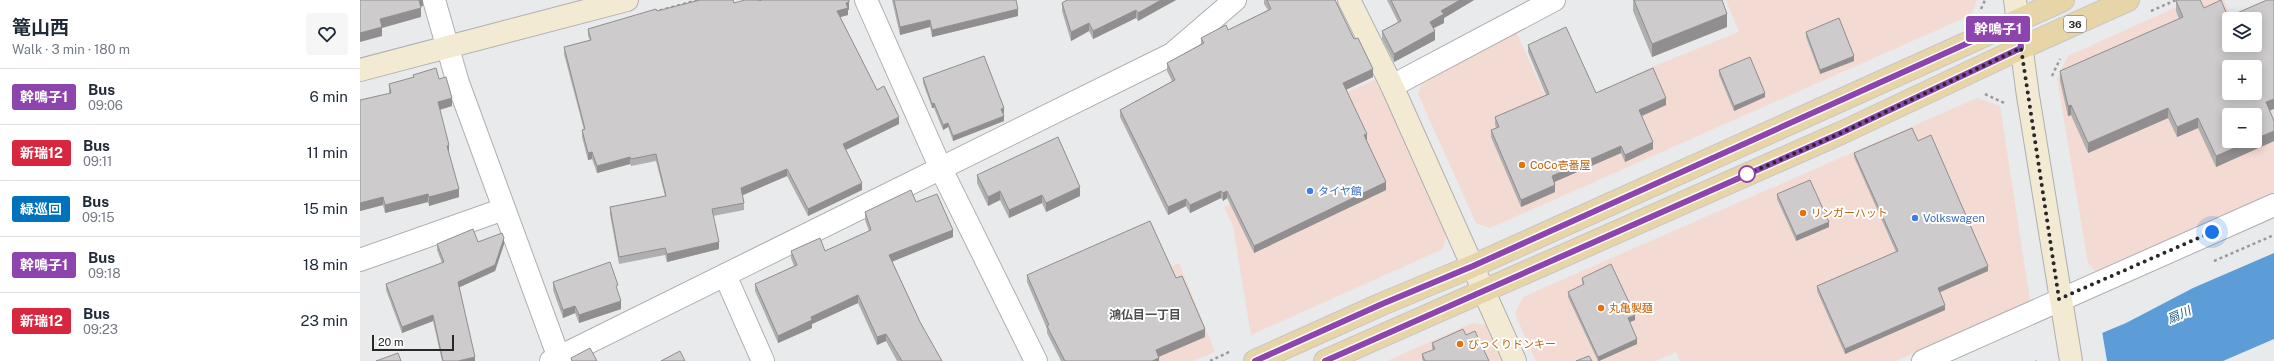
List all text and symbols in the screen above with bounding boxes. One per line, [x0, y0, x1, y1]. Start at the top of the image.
map controls [2222, 12, 2262, 148]
button: layers [2222, 12, 2262, 52]
button: heart [306, 13, 348, 55]
text: 篭山西 [12, 16, 69, 38]
line badge: 幹鳴子1 [1970, 16, 2026, 42]
road number: 36 [2064, 16, 2086, 32]
text: 幹鳴子1 [1974, 21, 2022, 37]
text: Walk · 3 min · 180 m [12, 42, 130, 57]
button: + [2222, 60, 2262, 100]
text: Bus [88, 81, 115, 98]
text: 6 min [310, 88, 348, 105]
text: 幹鳴子1 [20, 89, 68, 105]
text: 09:06 [88, 98, 123, 113]
button: − [2222, 108, 2262, 148]
text: Bus [83, 137, 110, 154]
text: 11 min [307, 144, 348, 161]
text: 新瑞12 [20, 145, 63, 161]
text: 09:11 [83, 154, 112, 169]
place label: CoCo壱番屋 [1530, 159, 1591, 171]
marker: CoCo壱番屋 [1517, 160, 1527, 170]
unlabelled marker [1738, 165, 1756, 183]
place label: タイヤ館 [1318, 185, 1362, 197]
marker: タイヤ館 [1305, 186, 1315, 196]
text: Bus [82, 193, 109, 210]
text: 15 min [303, 200, 348, 217]
text: 緑巡回 [20, 201, 62, 217]
place label: リンガーハット [1811, 207, 1888, 219]
marker: リンガーハット [1798, 208, 1808, 218]
text: 09:15 [82, 210, 115, 225]
place label: Volkswagen [1923, 212, 1985, 224]
marker: Volkswagen [1910, 213, 1920, 223]
your location [2202, 222, 2222, 242]
text: Bus [88, 249, 115, 266]
text: 18 min [303, 256, 348, 273]
text: 幹鳴子1 [20, 257, 68, 273]
text: 09:18 [88, 266, 121, 281]
place label: 丸亀製麺 [1609, 302, 1653, 314]
marker: 丸亀製麺 [1596, 303, 1606, 313]
water label: 扇川 [2165, 303, 2195, 326]
text: Bus [83, 305, 110, 322]
district label: 鴻仏目一丁目 [1109, 308, 1181, 322]
text: 23 min [301, 312, 348, 329]
text: 新瑞12 [20, 313, 63, 329]
text: 09:23 [83, 322, 118, 337]
scale bar [372, 333, 454, 352]
text: 20 m [378, 336, 403, 348]
place label: びっくりドンキー [1468, 338, 1556, 350]
marker: びっくりドンキー [1455, 339, 1465, 349]

